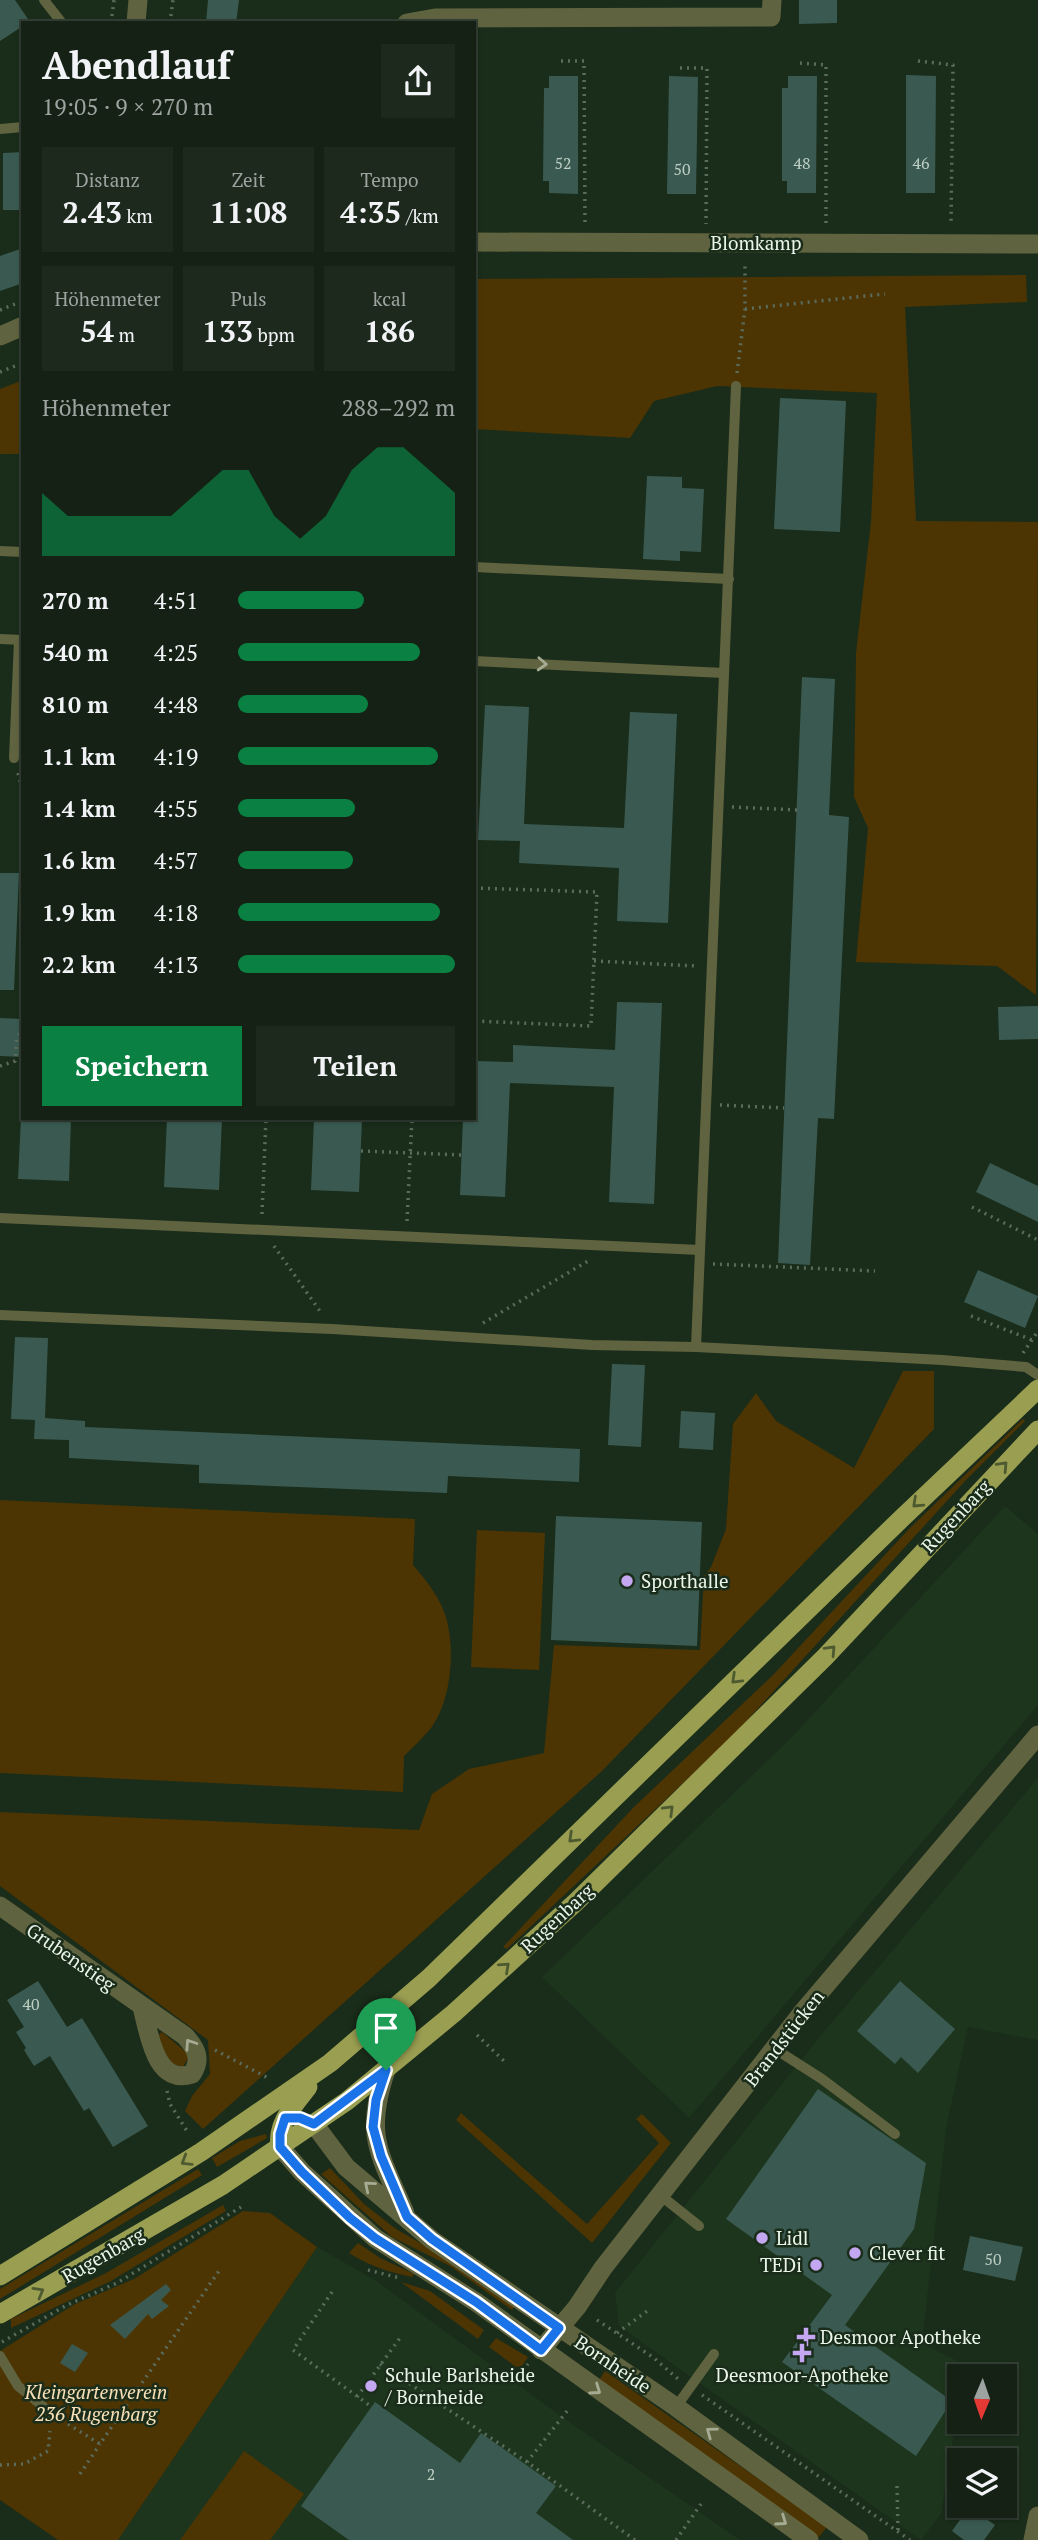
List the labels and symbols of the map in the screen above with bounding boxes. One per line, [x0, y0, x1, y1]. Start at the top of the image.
house number: 52 [554, 152, 572, 174]
house number: 48 [793, 152, 811, 174]
house number: 46 [912, 152, 930, 174]
house number: 50 [673, 158, 691, 180]
street label: Blomkamp [711, 230, 801, 255]
one-way arrow [537, 656, 548, 671]
one-way arrow [994, 1461, 1007, 1474]
street label: Rugenbarg [915, 1473, 997, 1557]
one-way arrow [912, 1495, 925, 1508]
place label: Sporthalle [641, 1568, 729, 1593]
marker: Sporthalle [619, 1573, 635, 1589]
one-way arrow [823, 1645, 835, 1658]
one-way arrow [732, 1671, 744, 1683]
one-way arrow [661, 1806, 674, 1819]
one-way arrow [568, 1829, 581, 1842]
street label: Rugenbarg [515, 1877, 599, 1958]
street label: Grubenstieg [22, 1917, 121, 1997]
one-way arrow [497, 1963, 510, 1975]
street label: Brandstücken [738, 1984, 829, 2091]
house number: 40 [22, 1993, 40, 2015]
pin [356, 1998, 416, 2070]
one-way arrow [186, 2039, 198, 2052]
one-way arrow [181, 2152, 194, 2165]
one-way arrow [364, 2182, 377, 2194]
street label: Rugenbarg [57, 2220, 149, 2288]
place label: Lidl [776, 2225, 808, 2250]
marker: Lidl [754, 2230, 770, 2246]
place label: Clever fit [869, 2240, 945, 2265]
marker: Clever fit [847, 2245, 863, 2261]
house number: 50 [984, 2248, 1002, 2270]
place label: TEDi [760, 2252, 802, 2277]
marker: TEDi [808, 2257, 824, 2273]
one-way arrow [32, 2287, 44, 2300]
place label: Desmoor Apotheke [820, 2324, 981, 2349]
street label: Bornheide [570, 2329, 656, 2398]
marker: Desmoor Apotheke [798, 2329, 814, 2345]
marker: Deesmoor-Apotheke [794, 2345, 810, 2361]
place label: Schule Barlsheide / Bornheide [384, 2362, 535, 2409]
place label: Deesmoor-Apotheke [716, 2362, 889, 2387]
north arrow [947, 2364, 1017, 2434]
marker: Schule Barlsheide / Bornheide [363, 2378, 379, 2394]
park label: Kleingartenverein 236 Rugenbarg [24, 2379, 167, 2426]
one-way arrow [588, 2382, 601, 2394]
one-way arrow [706, 2428, 719, 2440]
house number: 2 [427, 2463, 435, 2485]
one-way arrow [774, 2513, 787, 2525]

